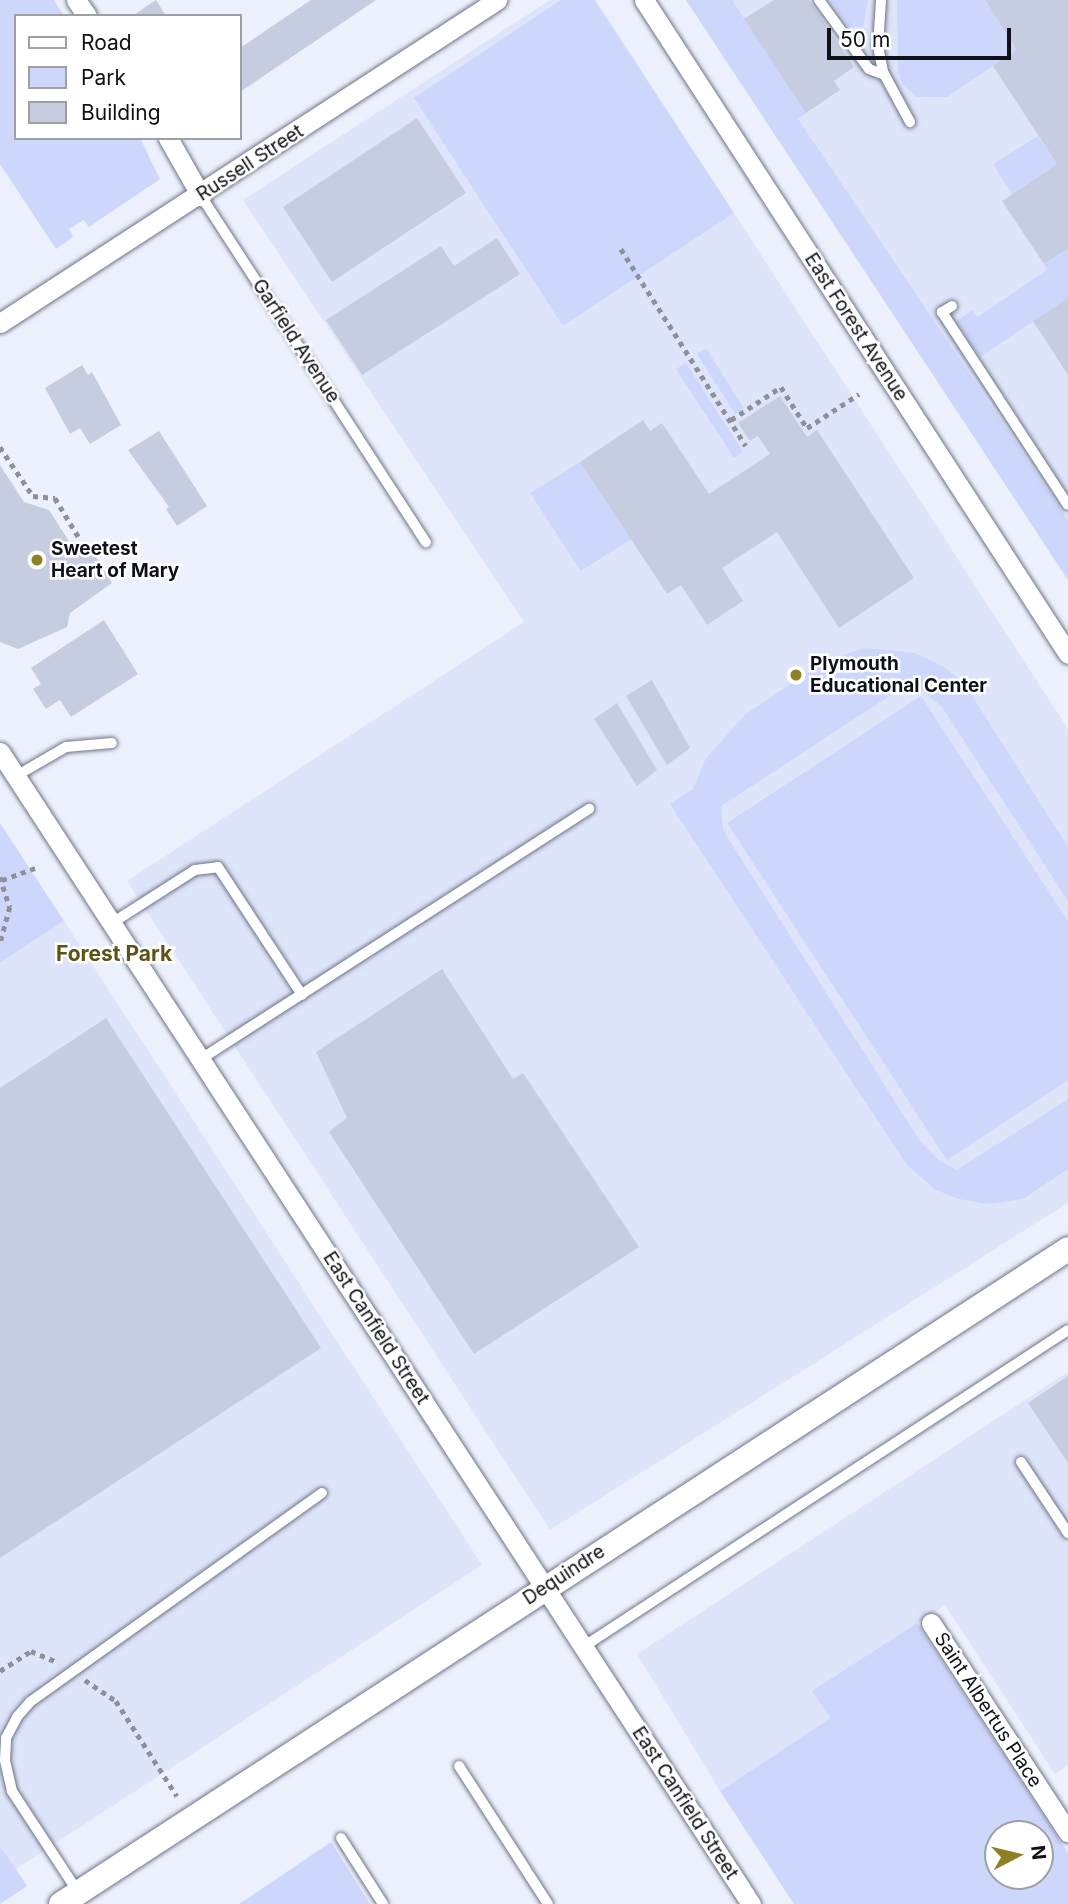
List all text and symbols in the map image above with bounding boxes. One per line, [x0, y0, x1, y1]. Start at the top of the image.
legend [14, 14, 242, 140]
scale bar [830, 14, 1014, 58]
text: 50 m [840, 27, 890, 52]
text: Road [81, 30, 132, 55]
text: Park [81, 65, 126, 90]
text: Building [81, 100, 161, 125]
street label: Russell Street [192, 120, 308, 206]
street label: East Forest Avenue [800, 249, 912, 405]
street label: Garfield Avenue [247, 275, 345, 407]
place label: Sweetest Heart of Mary [51, 538, 179, 582]
marker: Sweetest Heart of Mary [29, 552, 45, 568]
place label: Plymouth Educational Center [810, 653, 987, 697]
marker: Plymouth Educational Center [788, 667, 804, 683]
district label: Forest Park [56, 941, 172, 967]
street label: East Canfield Street [318, 1247, 434, 1409]
street label: Dequindre [519, 1540, 609, 1610]
street label: Saint Albertus Place [929, 1628, 1047, 1792]
street label: East Canfield Street [627, 1722, 743, 1884]
north arrow [984, 1820, 1054, 1890]
text: N [1026, 1844, 1051, 1861]

